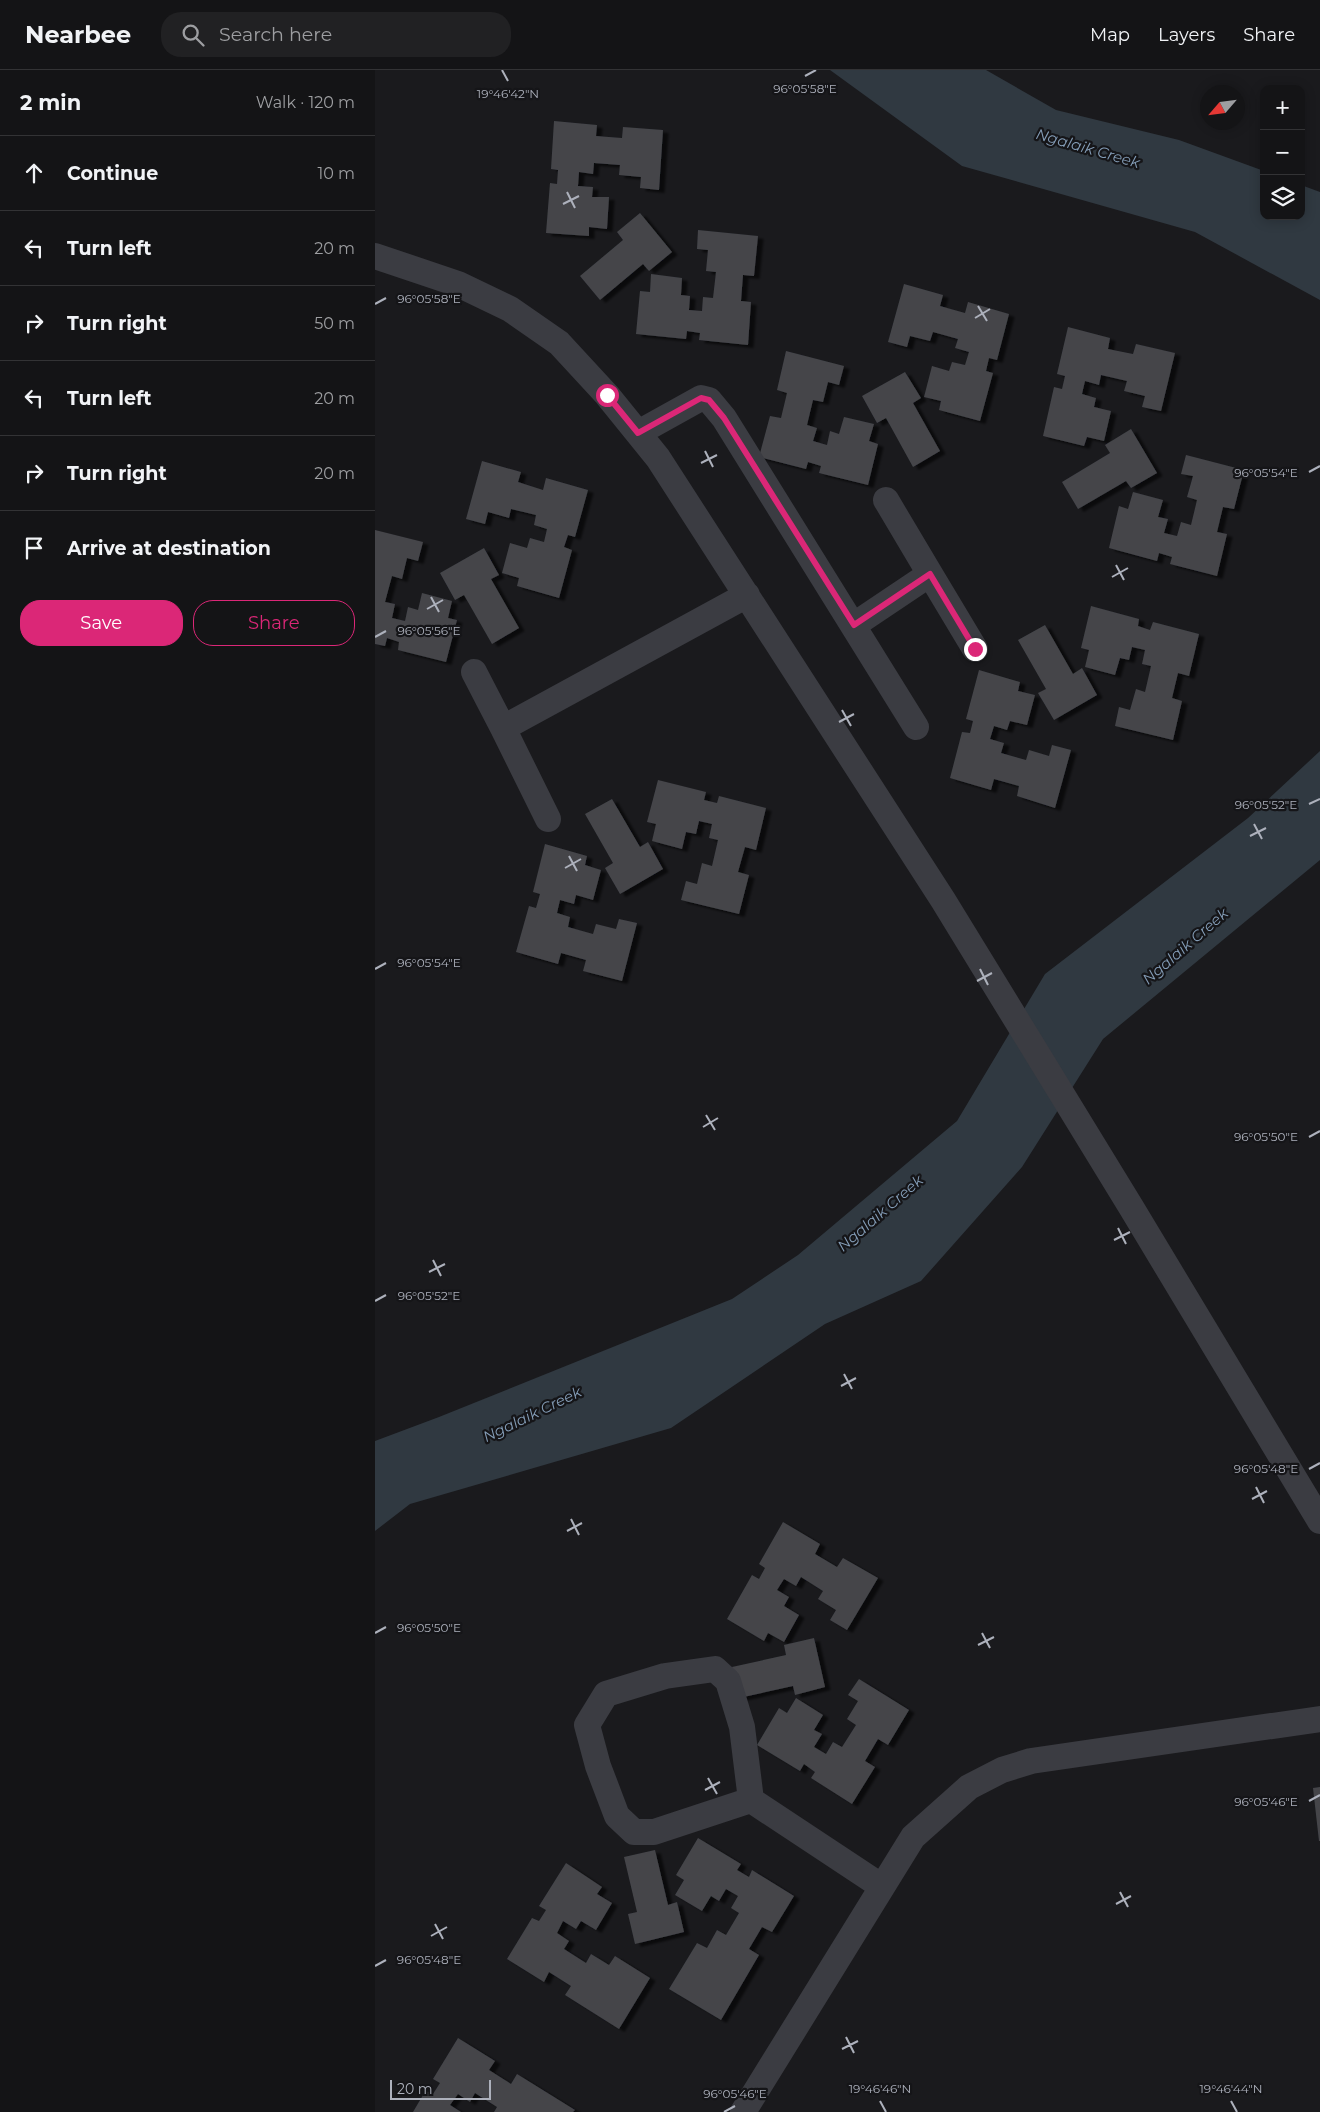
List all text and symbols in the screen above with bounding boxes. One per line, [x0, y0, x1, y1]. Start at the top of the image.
search box [161, 12, 511, 57]
text: Nearbee [25, 20, 131, 49]
icon: search [179, 21, 207, 49]
text: Search here [219, 23, 332, 46]
text: Map [1090, 24, 1130, 46]
text: Layers [1158, 24, 1215, 46]
text: Share [1243, 24, 1295, 46]
text: 96°05'58"E [773, 81, 837, 96]
north arrow [1200, 85, 1245, 130]
map controls [1260, 85, 1305, 220]
button: + [1260, 85, 1305, 130]
text: 19°46'42"N [477, 86, 539, 101]
text: 2 min [20, 90, 81, 115]
text: Walk · 120 m [256, 93, 355, 112]
water label: Ngalaik Creek [1034, 124, 1143, 172]
button: − [1260, 130, 1305, 175]
icon: ahead [20, 159, 48, 187]
text: Continue [67, 162, 158, 185]
text: 10 m [317, 164, 355, 183]
button: layers [1260, 175, 1305, 220]
icon: left [20, 234, 48, 262]
text: Turn left [67, 237, 152, 260]
text: 20 m [314, 239, 355, 258]
text: 96°05'58"E [397, 291, 461, 306]
icon: right [20, 309, 48, 337]
text: Turn right [67, 312, 167, 335]
text: 50 m [314, 314, 355, 333]
icon: left [20, 384, 48, 412]
route start [596, 384, 619, 407]
text: Turn left [67, 387, 152, 410]
text: 20 m [314, 389, 355, 408]
icon: right [20, 459, 48, 487]
text: Turn right [67, 462, 167, 485]
text: 20 m [314, 464, 355, 483]
text: 96°05'54"E [1234, 465, 1298, 480]
icon: arrive [20, 534, 48, 562]
text: Arrive at destination [67, 537, 271, 560]
button: Save [20, 600, 183, 646]
button: Share [193, 600, 355, 646]
text: 96°05'56"E [397, 623, 461, 638]
route end [964, 638, 987, 661]
text: 96°05'52"E [1235, 797, 1297, 812]
water label: Ngalaik Creek [1138, 903, 1233, 988]
text: 96°05'54"E [397, 955, 461, 970]
text: 96°05'50"E [1234, 1129, 1298, 1144]
water label: Ngalaik Creek [833, 1170, 928, 1255]
text: 96°05'52"E [398, 1288, 460, 1303]
water label: Ngalaik Creek [480, 1381, 585, 1446]
text: 96°05'48"E [1234, 1461, 1298, 1476]
text: 96°05'50"E [397, 1620, 461, 1635]
text: 96°05'46"E [1234, 1794, 1298, 1809]
text: 96°05'48"E [397, 1952, 461, 1967]
scale bar [390, 2077, 491, 2100]
text: 20 m [397, 2080, 433, 2098]
text: 19°46'46"N [849, 2081, 911, 2096]
text: 19°46'44"N [1199, 2081, 1263, 2096]
text: 96°05'46"E [703, 2086, 767, 2101]

